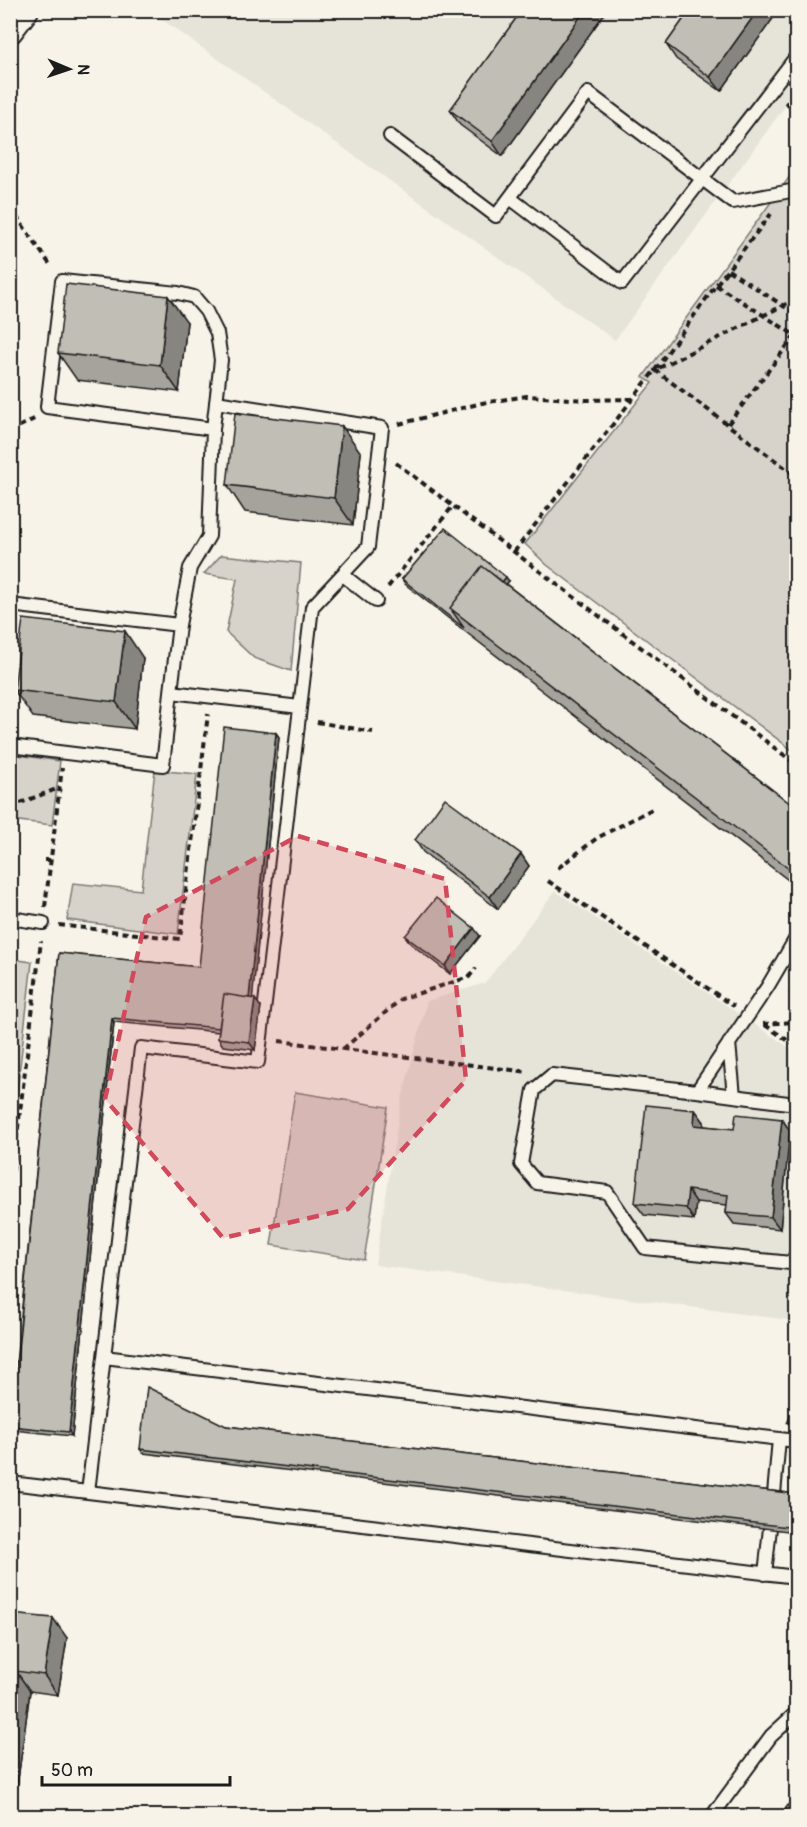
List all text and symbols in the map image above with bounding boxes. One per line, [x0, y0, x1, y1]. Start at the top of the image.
north arrow [39, 39, 99, 99]
text: N [73, 64, 93, 75]
scale bar [42, 1749, 230, 1787]
text: 50 m [51, 1759, 93, 1782]

